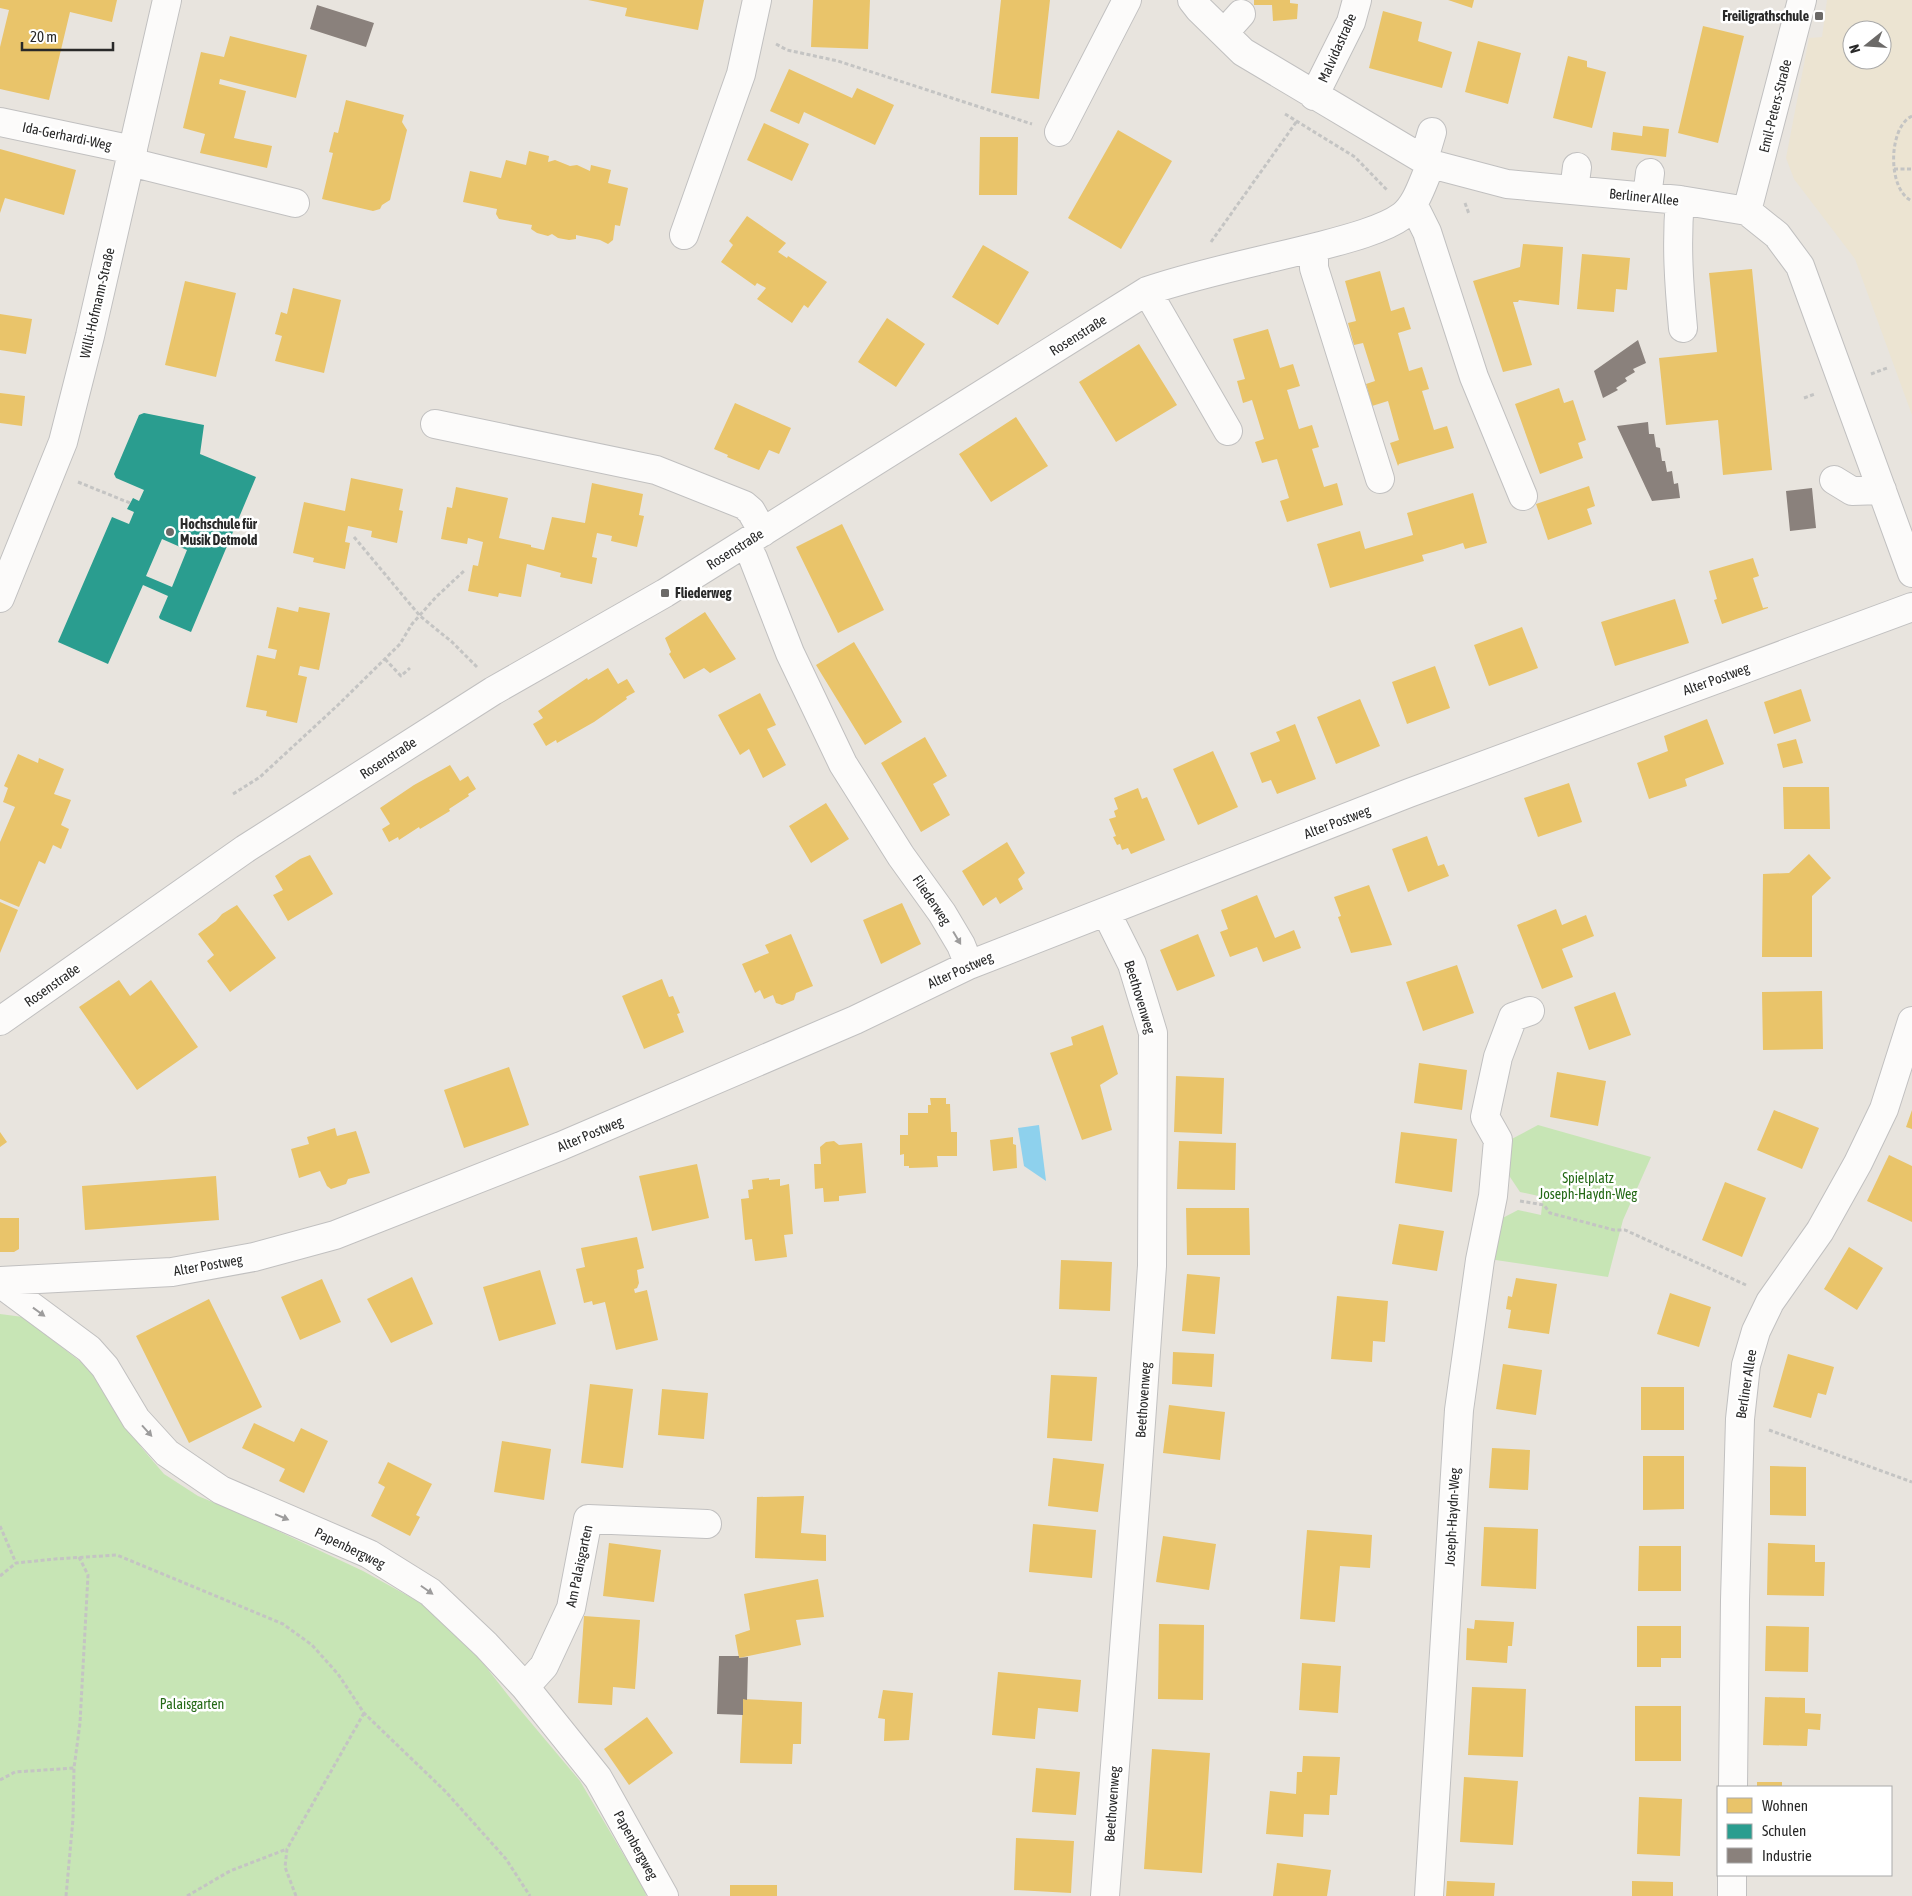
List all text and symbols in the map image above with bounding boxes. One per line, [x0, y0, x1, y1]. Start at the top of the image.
place label: Freiligrathschule [1722, 8, 1809, 24]
marker: Freiligrathschule [1813, 10, 1825, 22]
street label: Malvidastraße [1315, 11, 1359, 85]
scale bar [22, 20, 114, 52]
north arrow [1842, 20, 1892, 70]
text: 20 m [30, 28, 57, 45]
text: N [1846, 43, 1863, 55]
street label: Emil-Peters-Straße [1756, 58, 1794, 154]
street label: Ida-Gerhardi-Weg [21, 119, 113, 153]
street label: Berliner Allee [1608, 185, 1680, 209]
street label: Willi-Hofmann-Straße [76, 246, 118, 360]
street label: Rosenstraße [1047, 311, 1109, 359]
place label: Hochschule für Musik Detmold [180, 516, 258, 548]
street label: Rosenstraße [704, 525, 766, 573]
marker: Hochschule für Musik Detmold [164, 526, 176, 538]
place label: Fliederweg [675, 585, 733, 601]
marker: Fliederweg [659, 587, 671, 599]
street label: Alter Postweg [1680, 660, 1752, 698]
street label: Rosenstraße [357, 734, 419, 782]
street label: Alter Postweg [1302, 802, 1372, 842]
street label: Fliederweg [910, 872, 954, 928]
one-way arrow [953, 931, 961, 946]
street label: Alter Postweg [925, 949, 995, 991]
street label: Beethovenweg [1121, 958, 1159, 1036]
street label: Rosenstraße [21, 960, 83, 1010]
street label: Alter Postweg [555, 1113, 625, 1155]
park label: Spielplatz Joseph-Haydn-Weg [1539, 1170, 1637, 1202]
street label: Alter Postweg [172, 1251, 244, 1279]
one-way arrow [32, 1307, 46, 1317]
street label: Berliner Allee [1733, 1348, 1759, 1420]
street label: Beethovenweg [1132, 1362, 1154, 1438]
one-way arrow [141, 1424, 153, 1436]
street label: Joseph-Haydn-Weg [1441, 1467, 1463, 1567]
one-way arrow [275, 1513, 289, 1521]
street label: Am Palaisgarten [562, 1523, 596, 1609]
street label: Papenbergweg [312, 1524, 388, 1572]
one-way arrow [420, 1585, 433, 1595]
park label: Palaisgarten [160, 1696, 224, 1712]
street label: Beethovenweg [1101, 1766, 1123, 1842]
legend [1717, 1786, 1892, 1876]
text: Wohnen [1762, 1797, 1808, 1814]
street label: Papenbergweg [611, 1808, 661, 1882]
text: Schulen [1762, 1822, 1806, 1839]
text: Industrie [1762, 1847, 1812, 1864]

